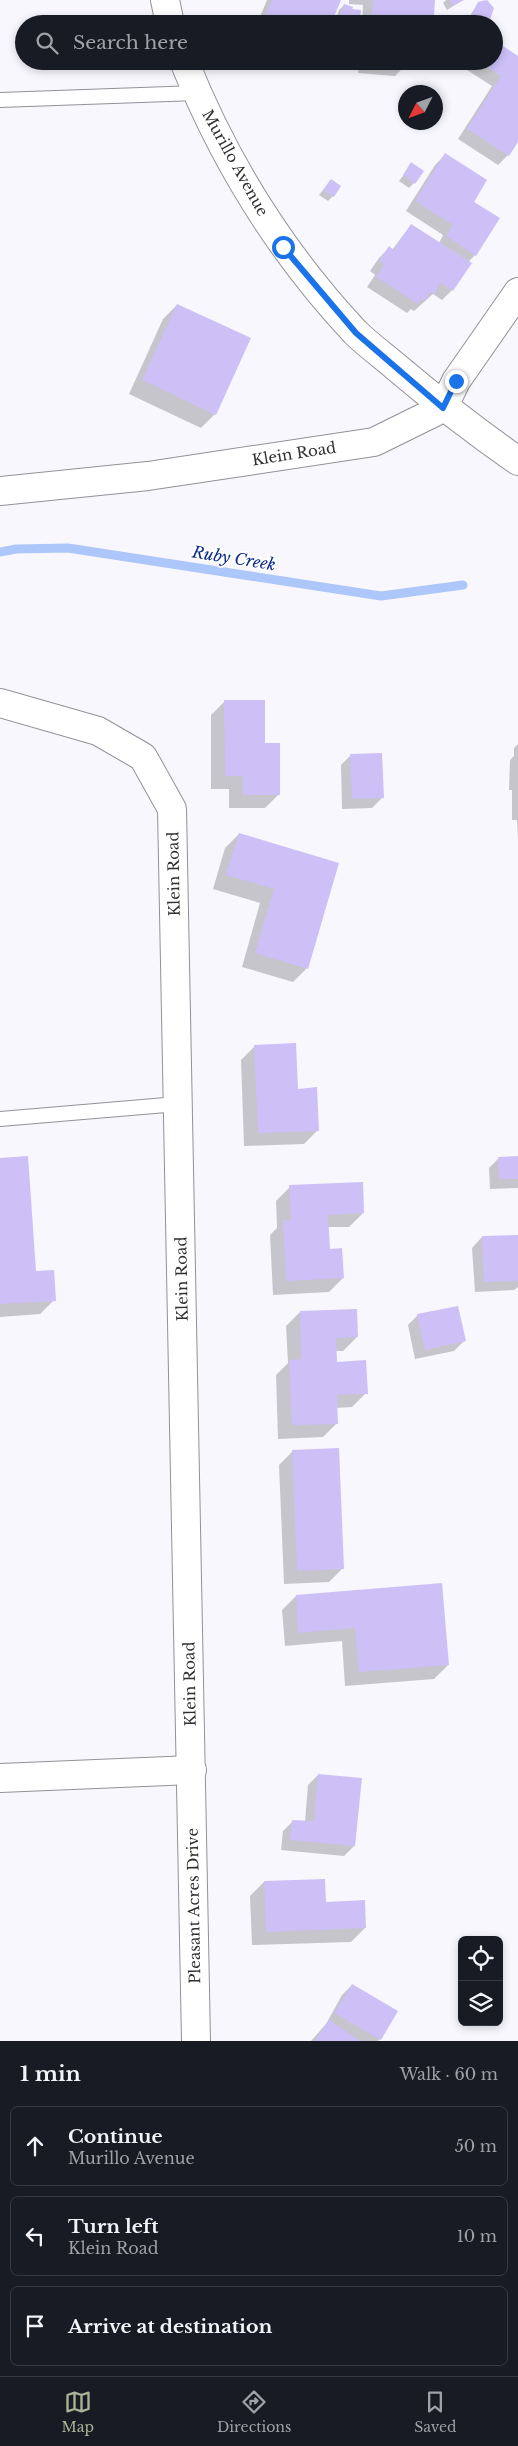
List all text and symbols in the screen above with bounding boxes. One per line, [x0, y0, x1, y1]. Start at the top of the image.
search box [15, 15, 503, 70]
icon: search [33, 29, 61, 57]
text: Search here [73, 31, 188, 54]
north arrow [398, 85, 443, 130]
street label: Murillo Avenue [198, 106, 273, 219]
route start [272, 236, 295, 259]
route end [445, 370, 468, 393]
street label: Klein Road [251, 437, 337, 470]
water label: Ruby Creek [190, 541, 277, 574]
street label: Klein Road [163, 831, 184, 917]
street label: Klein Road [171, 1236, 192, 1322]
street label: Klein Road [179, 1641, 200, 1727]
street label: Pleasant Acres Drive [183, 1828, 204, 1984]
map controls [458, 1936, 503, 2026]
button: locate [458, 1936, 503, 1981]
button: layers [458, 1981, 503, 2026]
text: 1 min [20, 2061, 81, 2087]
text: Walk · 60 m [400, 2064, 498, 2084]
text: Continue [68, 2125, 163, 2148]
icon: ahead [21, 2132, 49, 2160]
text: 50 m [455, 2136, 497, 2156]
text: Murillo Avenue [68, 2148, 195, 2168]
text: Turn left [68, 2215, 159, 2238]
icon: left [21, 2222, 49, 2250]
text: 10 m [457, 2226, 497, 2246]
text: Klein Road [68, 2238, 158, 2258]
icon: arrive [21, 2312, 49, 2340]
text: Arrive at destination [68, 2315, 272, 2338]
tab: Map [61, 2388, 94, 2436]
tab: Directions [217, 2388, 291, 2436]
tab: Saved [414, 2388, 457, 2436]

